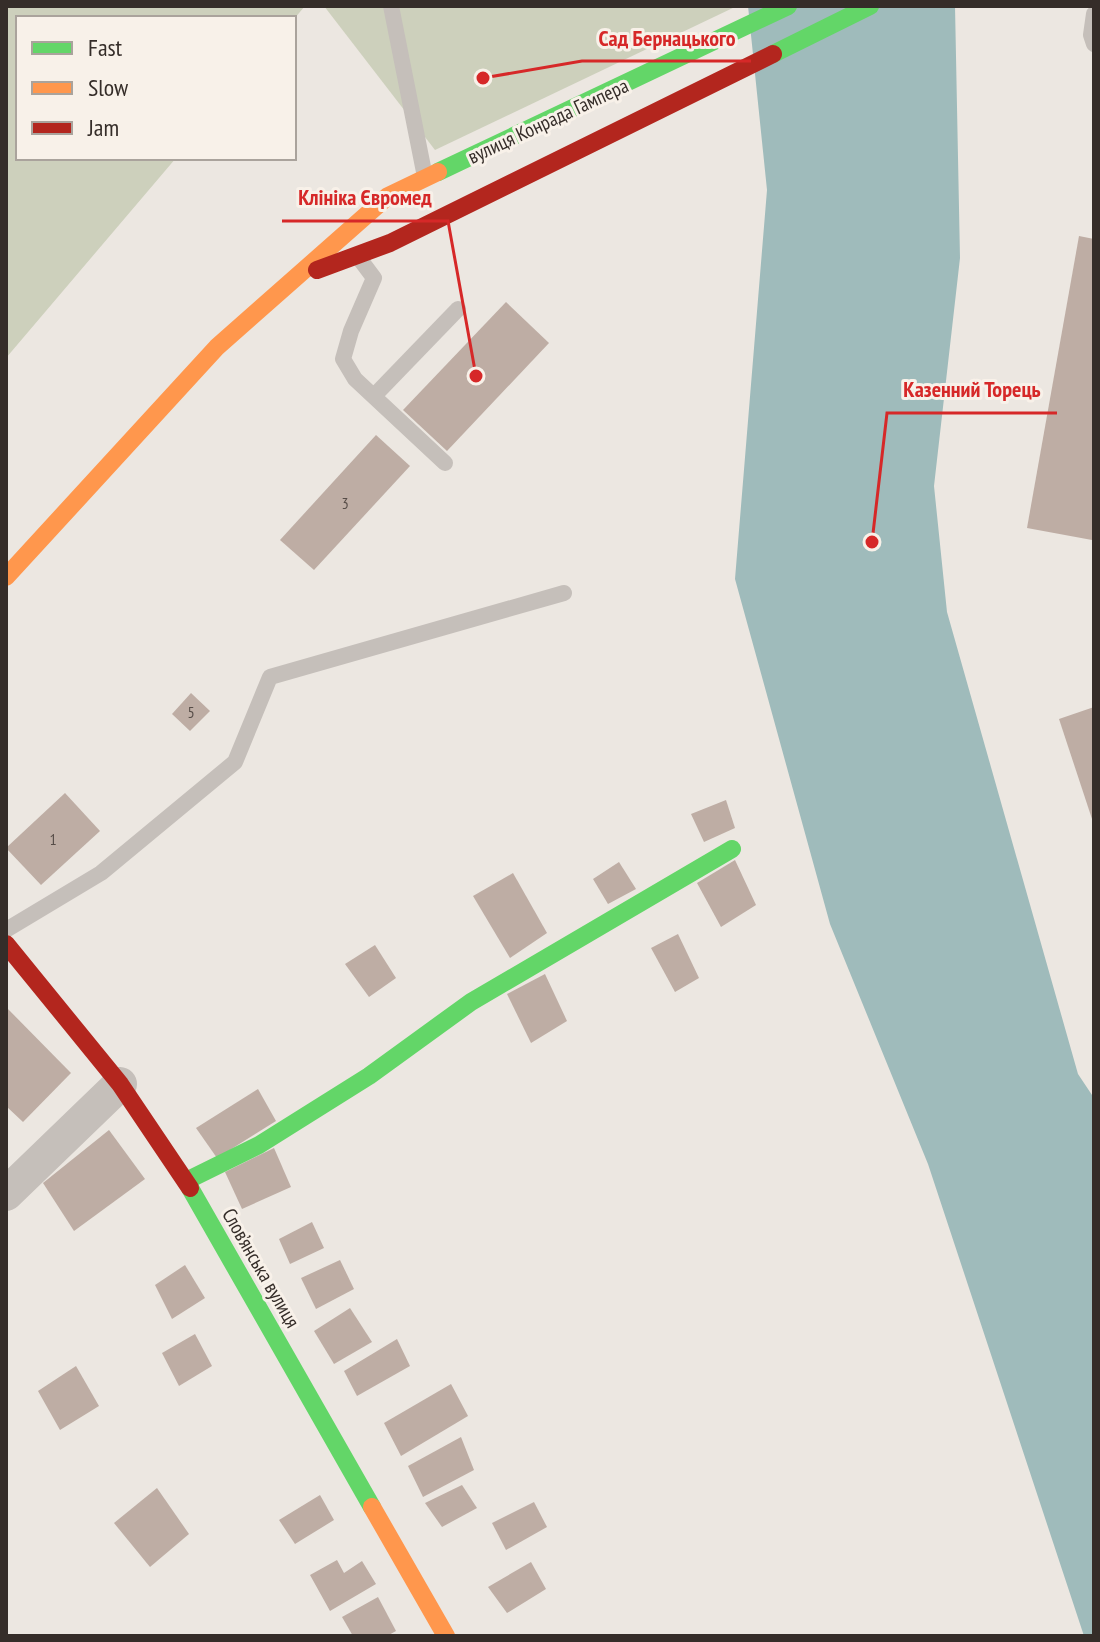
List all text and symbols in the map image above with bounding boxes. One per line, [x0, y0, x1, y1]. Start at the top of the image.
callout: Сад Бернацького [582, 15, 751, 61]
legend [16, 16, 296, 160]
text: Сад Бернацького [599, 24, 736, 52]
text: Fast [88, 32, 123, 63]
text: Slow [88, 72, 129, 103]
street label: вулиця Конрада Гампера [464, 72, 632, 170]
text: Jam [87, 112, 119, 143]
callout: Клініка Євромед [282, 175, 448, 221]
text: Клініка Євромед [298, 183, 432, 211]
callout: Казенний Торець [887, 367, 1057, 413]
text: Казенний Торець [903, 375, 1041, 403]
house number: 3 [341, 493, 349, 513]
house number: 5 [187, 702, 195, 722]
house number: 1 [49, 829, 57, 849]
street label: Слов’янська вулиця [216, 1203, 306, 1333]

